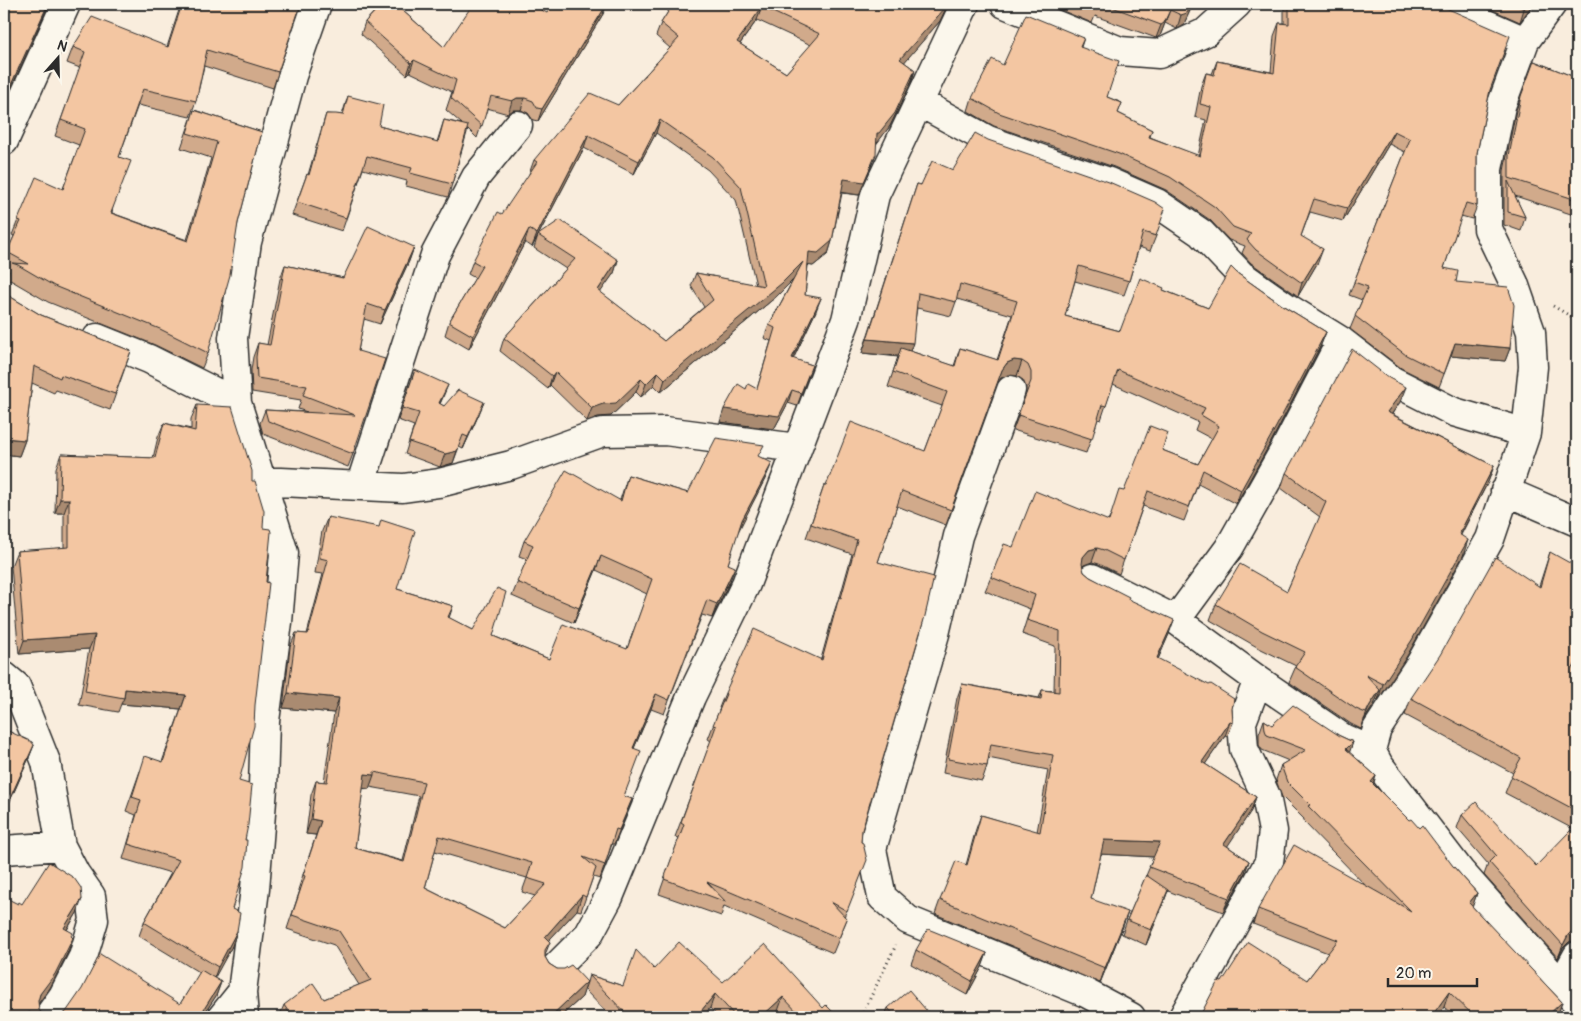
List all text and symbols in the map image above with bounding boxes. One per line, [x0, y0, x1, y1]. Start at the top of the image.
north arrow [32, 32, 82, 82]
text: N [55, 37, 70, 56]
scale bar [1388, 956, 1477, 988]
text: 20 m [1396, 964, 1431, 983]

